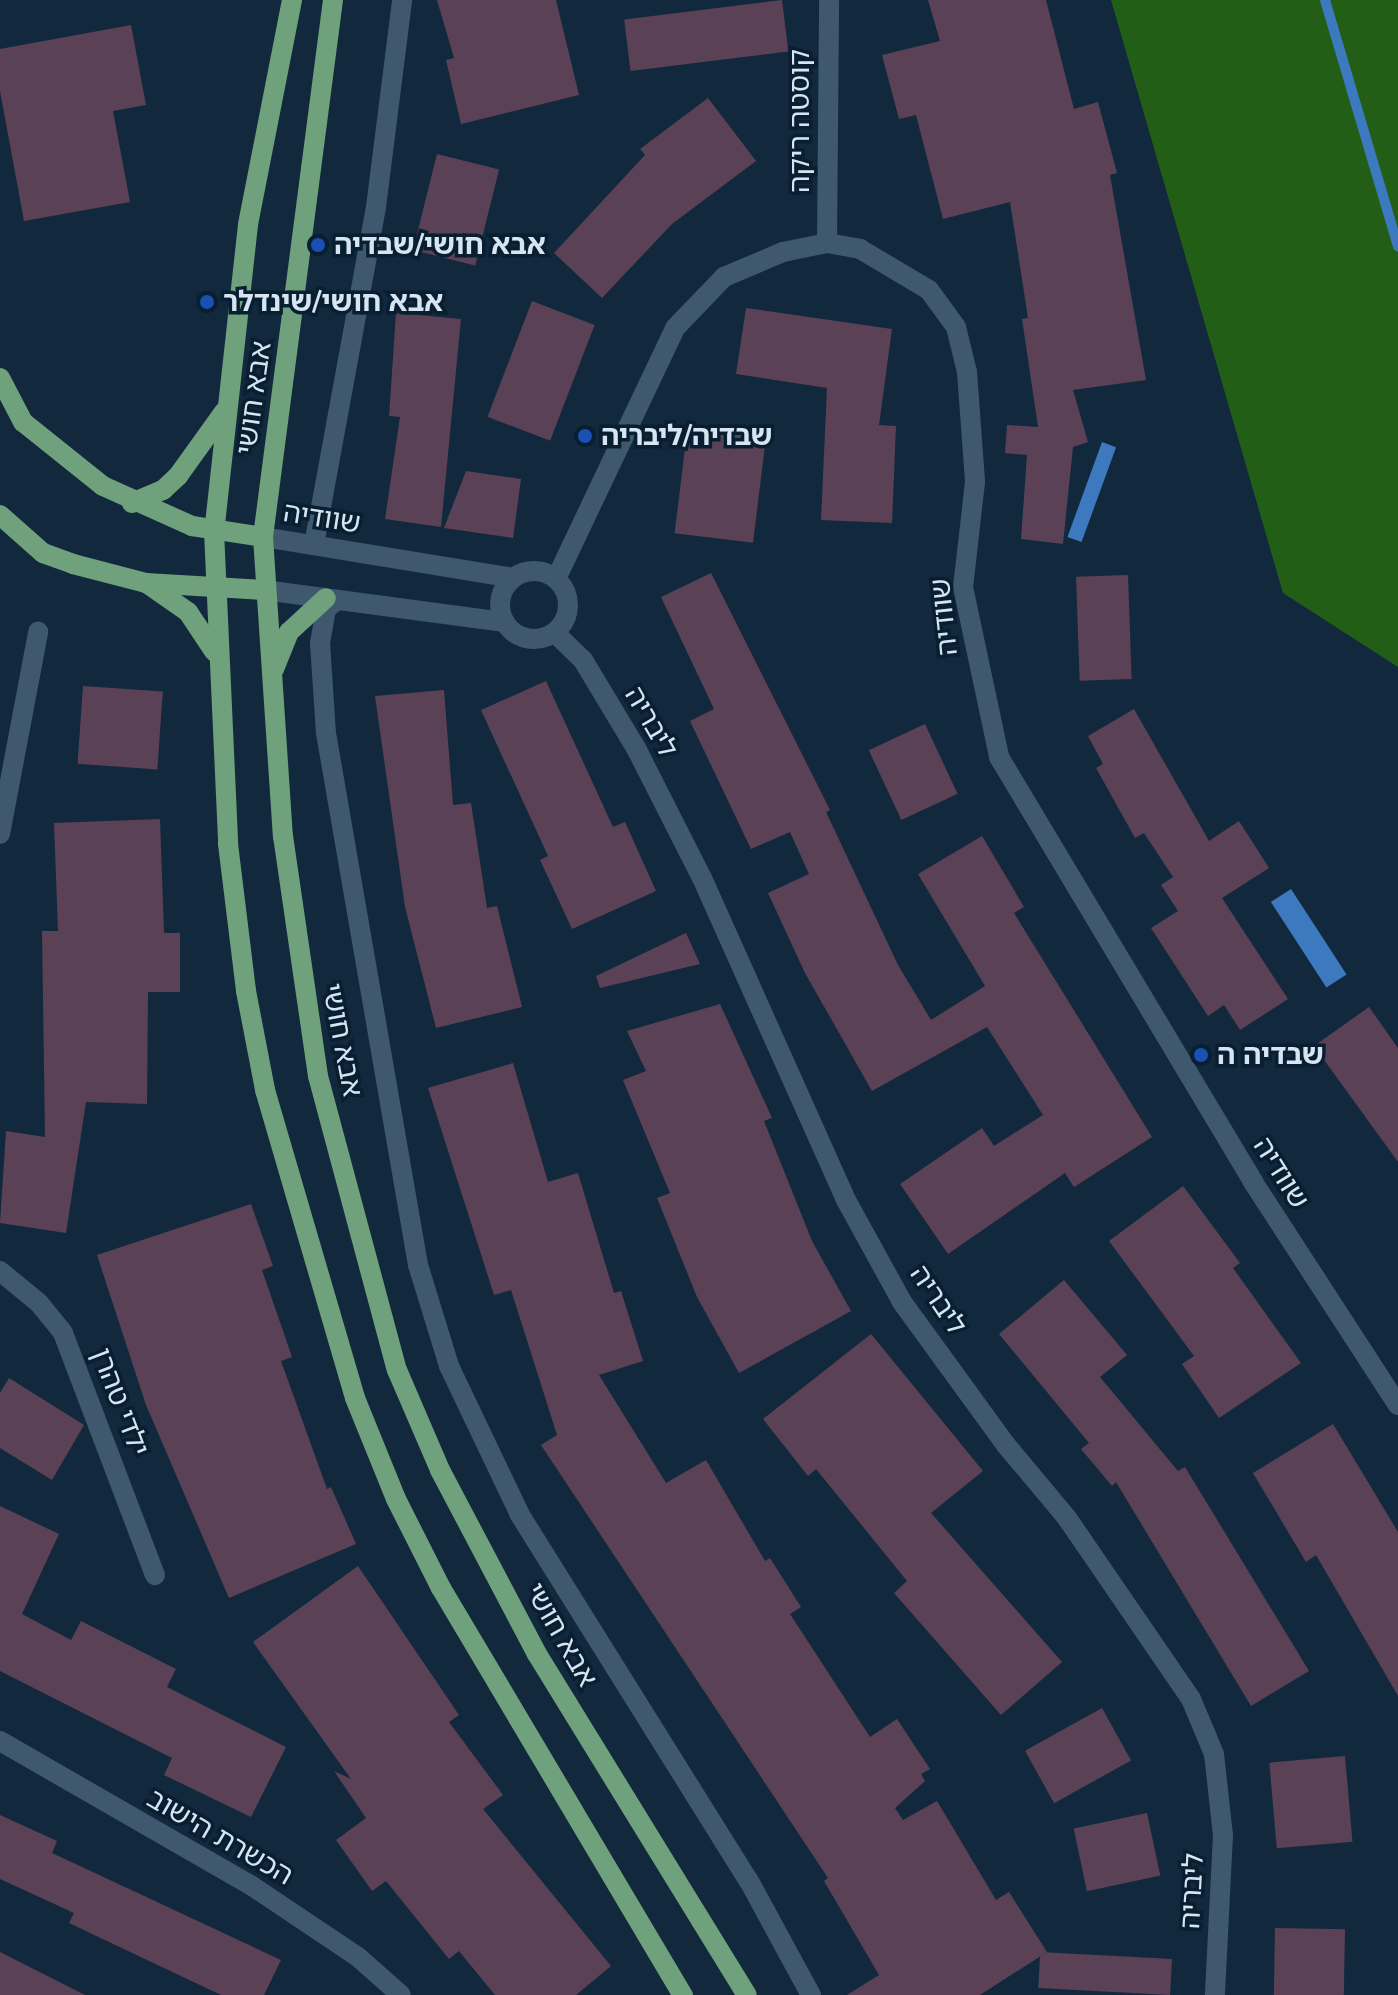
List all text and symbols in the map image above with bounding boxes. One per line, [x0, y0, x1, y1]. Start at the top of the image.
street label: קוסטה ריקה [783, 49, 817, 193]
place label: אבא חושי/שבדיה [334, 228, 546, 262]
marker: אבא חושי/שבדיה [309, 236, 327, 254]
place label: אבא חושי/שינדלר [223, 285, 443, 319]
marker: אבא חושי/שינדלר [198, 293, 216, 311]
street label: אבא חושי [229, 339, 279, 457]
place label: שבדיה/ליבריה [601, 419, 773, 453]
marker: שבדיה/ליבריה [576, 427, 594, 445]
street label: שוודיה [281, 495, 363, 541]
street label: שוודיה [923, 577, 965, 657]
street label: ליבריה [617, 681, 685, 763]
street label: אבא חושי [315, 981, 369, 1099]
place label: שבדיה ה [1217, 1038, 1324, 1072]
marker: שבדיה ה [1192, 1046, 1210, 1064]
street label: שוודיה [1246, 1131, 1316, 1215]
street label: ליבריה [903, 1259, 973, 1341]
street label: ילדי טהרן [84, 1343, 156, 1461]
street label: אבא חושי [518, 1577, 604, 1693]
street label: הכשרת הישוב [141, 1782, 299, 1892]
street label: ליבריה [1173, 1852, 1211, 1930]

